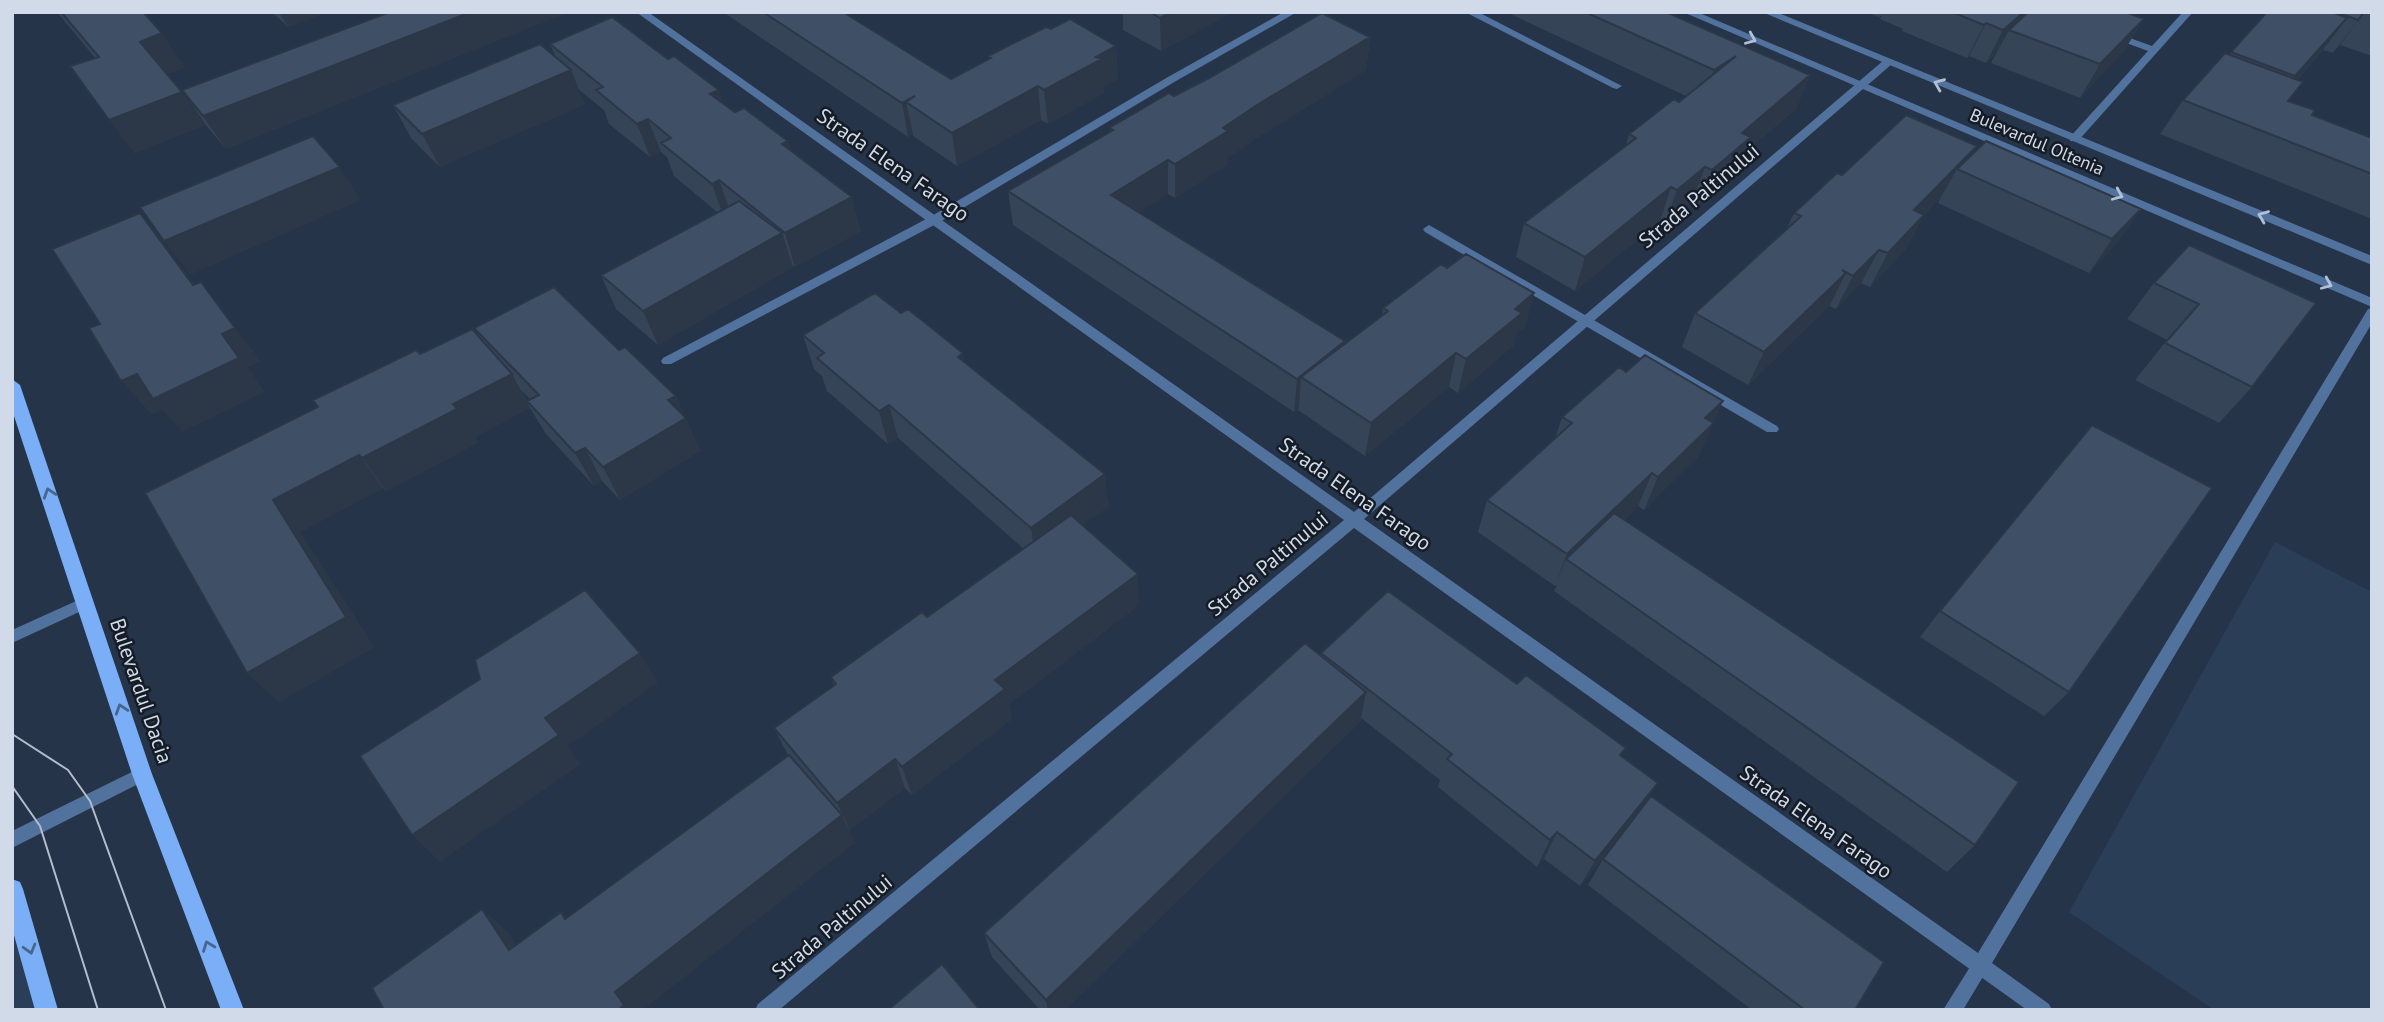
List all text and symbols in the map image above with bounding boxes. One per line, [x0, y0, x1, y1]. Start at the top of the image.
one-way arrow [1743, 31, 1756, 45]
one-way arrow [1934, 78, 1946, 92]
street label: Strada Elena Farago [812, 102, 975, 227]
street label: Bulevardul Oltenia [1967, 103, 2108, 180]
street label: Strada Paltinului [1633, 137, 1765, 254]
one-way arrow [2111, 187, 2123, 201]
one-way arrow [2258, 211, 2270, 225]
one-way arrow [2320, 276, 2333, 290]
street label: Strada Elena Farago [1274, 431, 1437, 556]
one-way arrow [42, 488, 57, 500]
street label: Strada Paltinului [1202, 505, 1334, 622]
street label: Bulevardul Dacia [104, 615, 179, 767]
one-way arrow [115, 704, 129, 716]
street label: Strada Elena Farago [1735, 759, 1898, 884]
street label: Strada Paltinului [766, 868, 898, 985]
one-way arrow [203, 941, 217, 953]
one-way arrow [21, 943, 36, 955]

